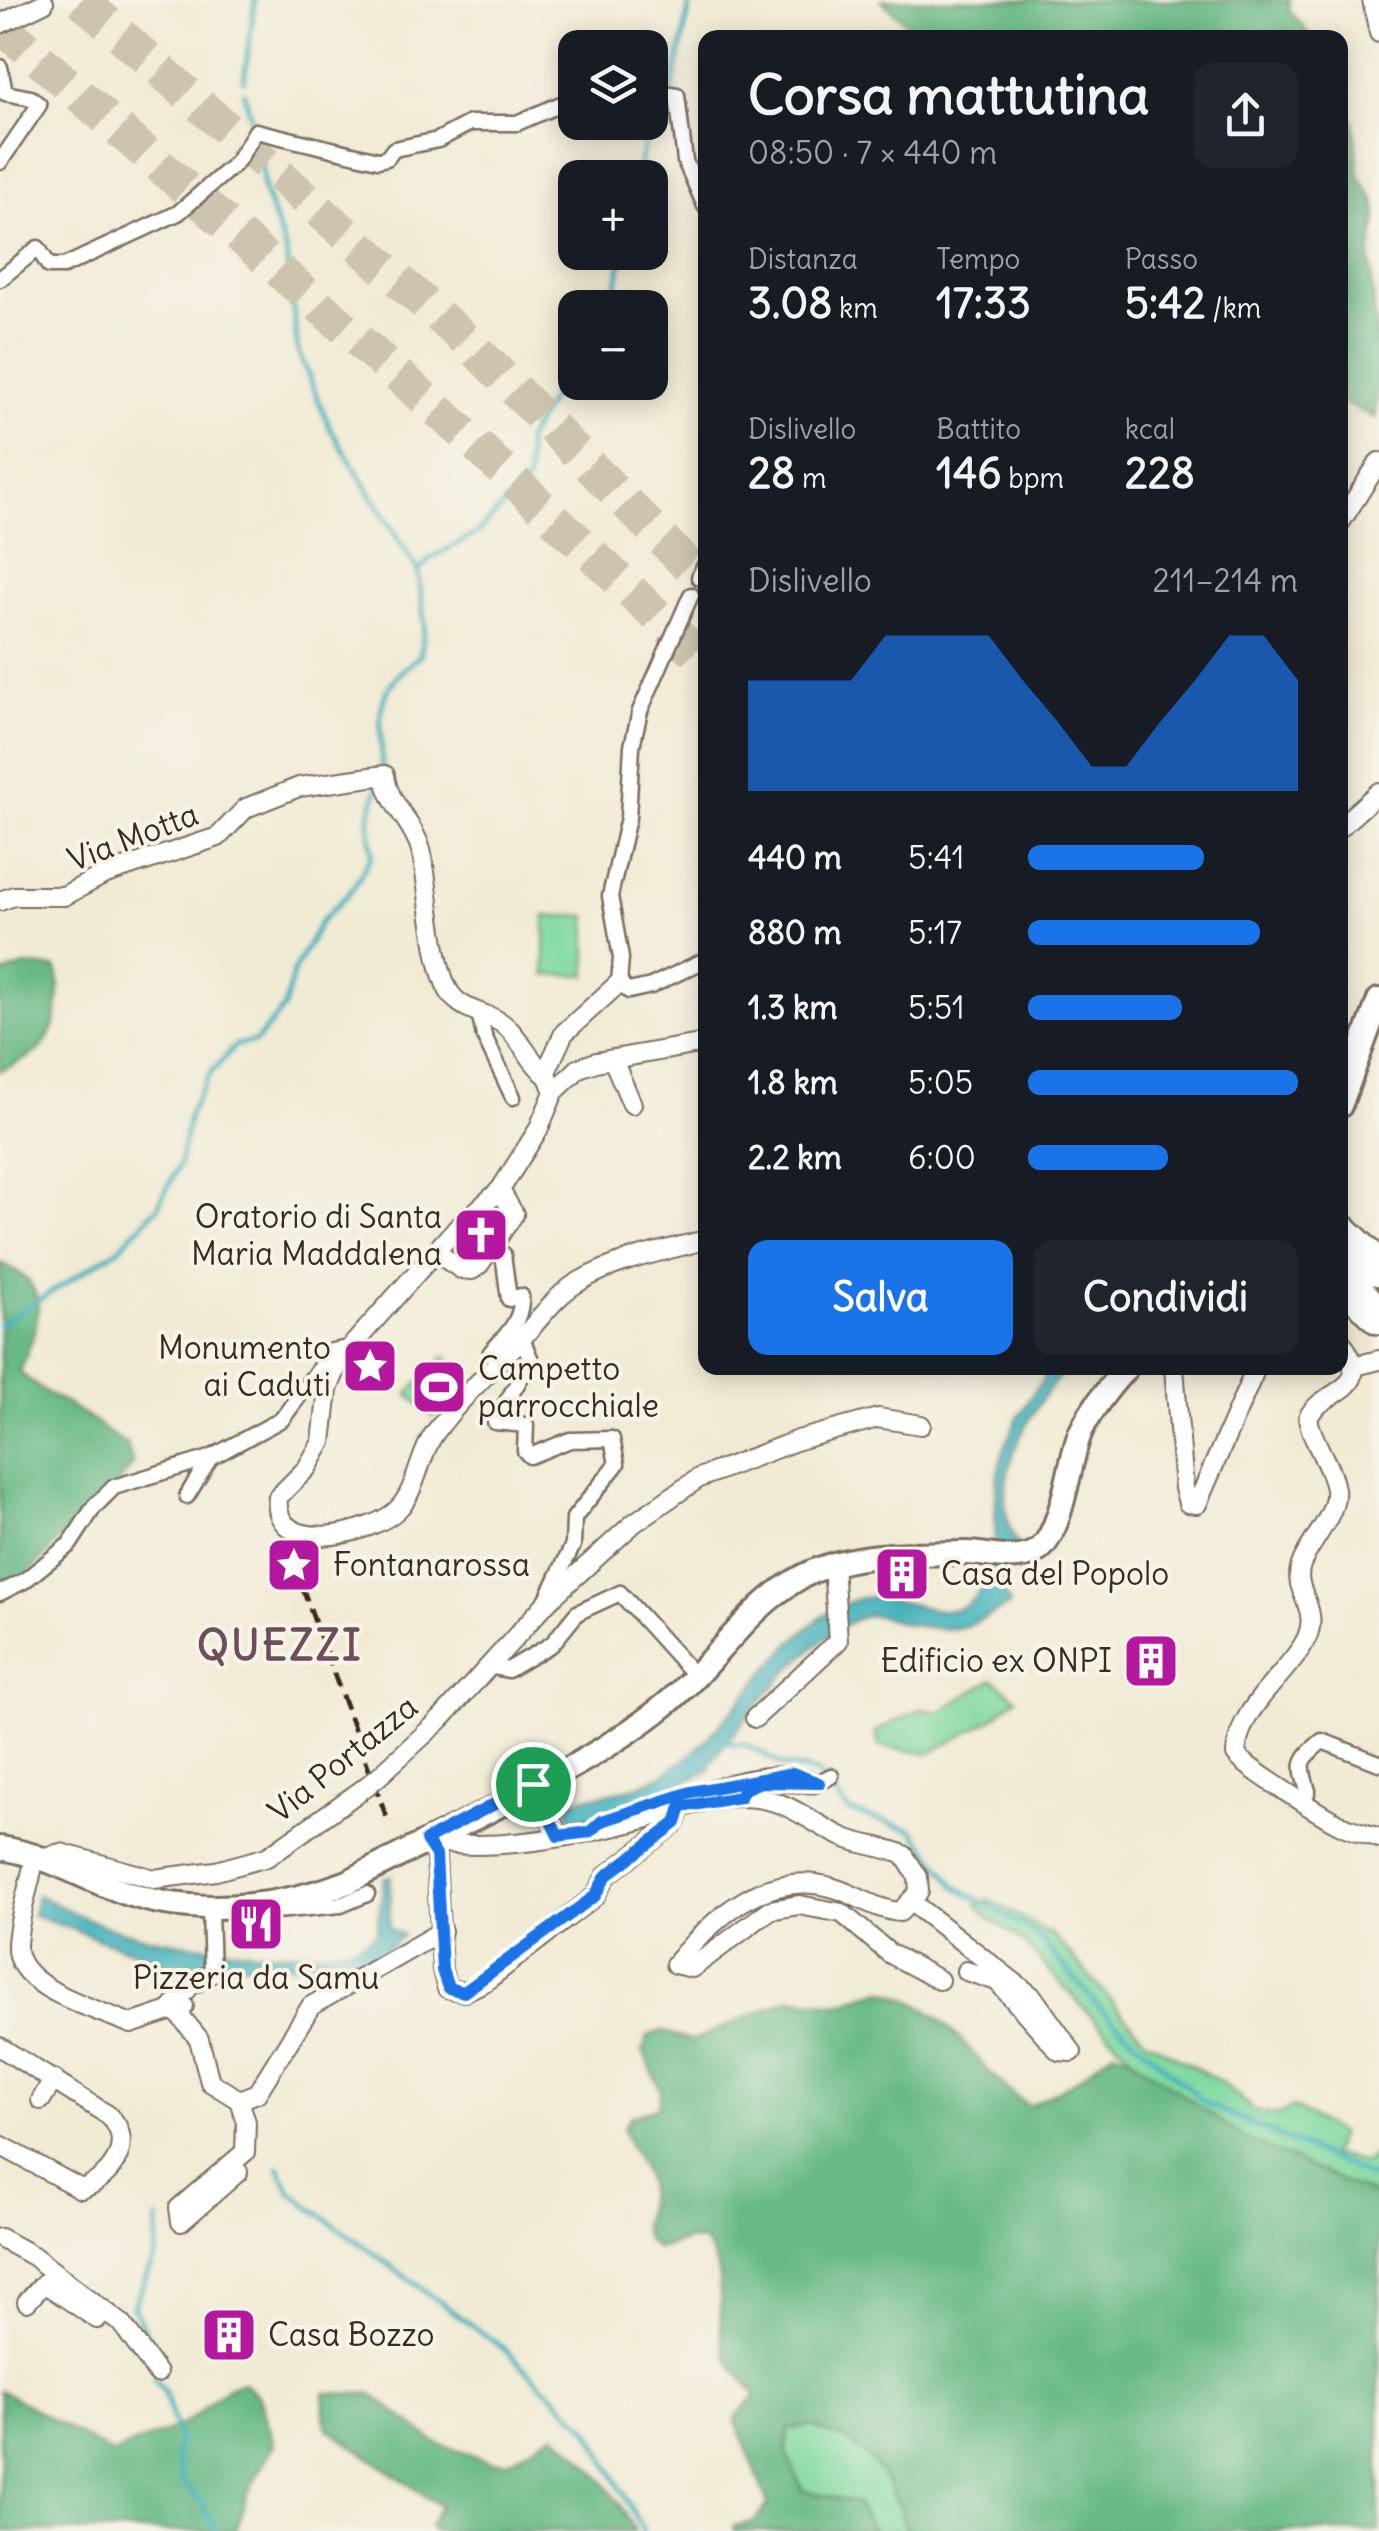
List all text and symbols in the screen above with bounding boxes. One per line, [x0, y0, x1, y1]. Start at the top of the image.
map controls [558, 30, 668, 400]
button: layers [558, 30, 668, 140]
text: Corsa mattutina [748, 60, 1149, 129]
button: share [1193, 63, 1298, 168]
text: 08:50 · 7 × 440 m [748, 132, 997, 173]
button: + [558, 160, 668, 270]
text: Distanza [748, 241, 858, 277]
text: Tempo [936, 241, 1020, 277]
text: Passo [1125, 241, 1198, 277]
text: 3.08 [748, 277, 832, 329]
text: 17:33 [936, 277, 1031, 329]
text: 5:42 [1125, 277, 1206, 329]
button: − [558, 290, 668, 400]
text: km [832, 290, 878, 326]
text: /km [1206, 290, 1261, 326]
text: Dislivello [748, 411, 856, 447]
text: Battito [936, 411, 1021, 447]
text: kcal [1125, 411, 1175, 447]
text: 28 [748, 447, 795, 499]
text: 146 [936, 447, 1002, 499]
text: 228 [1125, 447, 1195, 499]
text: m [795, 460, 826, 496]
text: bpm [1002, 460, 1064, 496]
text: Dislivello [748, 560, 872, 601]
text: 211–214 m [1152, 560, 1298, 601]
street label: Via Motta [62, 793, 204, 880]
text: 440 m [748, 837, 842, 878]
text: 5:41 [908, 837, 965, 878]
text: 880 m [748, 912, 842, 953]
text: 5:17 [908, 912, 962, 953]
text: 1.3 km [748, 987, 838, 1028]
text: 5:51 [908, 987, 965, 1028]
text: 1.8 km [748, 1062, 838, 1103]
text: 5:05 [908, 1062, 973, 1103]
text: 2.2 km [748, 1137, 842, 1178]
text: 6:00 [908, 1137, 976, 1178]
place label: Oratorio di Santa Maria Maddalena [191, 1196, 442, 1274]
church icon: Oratorio di Santa Maria Maddalena [451, 1205, 511, 1265]
button: Salva [748, 1240, 1013, 1355]
button: Condividi [1033, 1240, 1298, 1355]
place label: Monumento ai Caduti [158, 1327, 331, 1405]
place icon: Monumento ai Caduti [340, 1336, 400, 1396]
place label: Campetto parrocchiale [478, 1348, 659, 1426]
sports icon: Campetto parrocchiale [409, 1357, 469, 1417]
place icon: Fontanarossa [264, 1535, 324, 1595]
place label: Fontanarossa [333, 1544, 530, 1585]
building icon: Casa del Popolo [872, 1544, 932, 1604]
place label: Casa del Popolo [941, 1553, 1169, 1594]
district label: QUEZZI [197, 1619, 363, 1671]
building icon: Edificio ex ONPI [1121, 1631, 1181, 1691]
place label: Edificio ex ONPI [881, 1640, 1112, 1681]
street label: Via Portazza [260, 1686, 426, 1831]
pin [491, 1742, 576, 1827]
icon: arrive [506, 1757, 561, 1812]
restaurant icon: Pizzeria da Samu [226, 1894, 286, 1954]
place label: Pizzeria da Samu [132, 1957, 380, 1998]
building icon: Casa Bozzo [199, 2305, 259, 2365]
place label: Casa Bozzo [268, 2314, 435, 2355]

